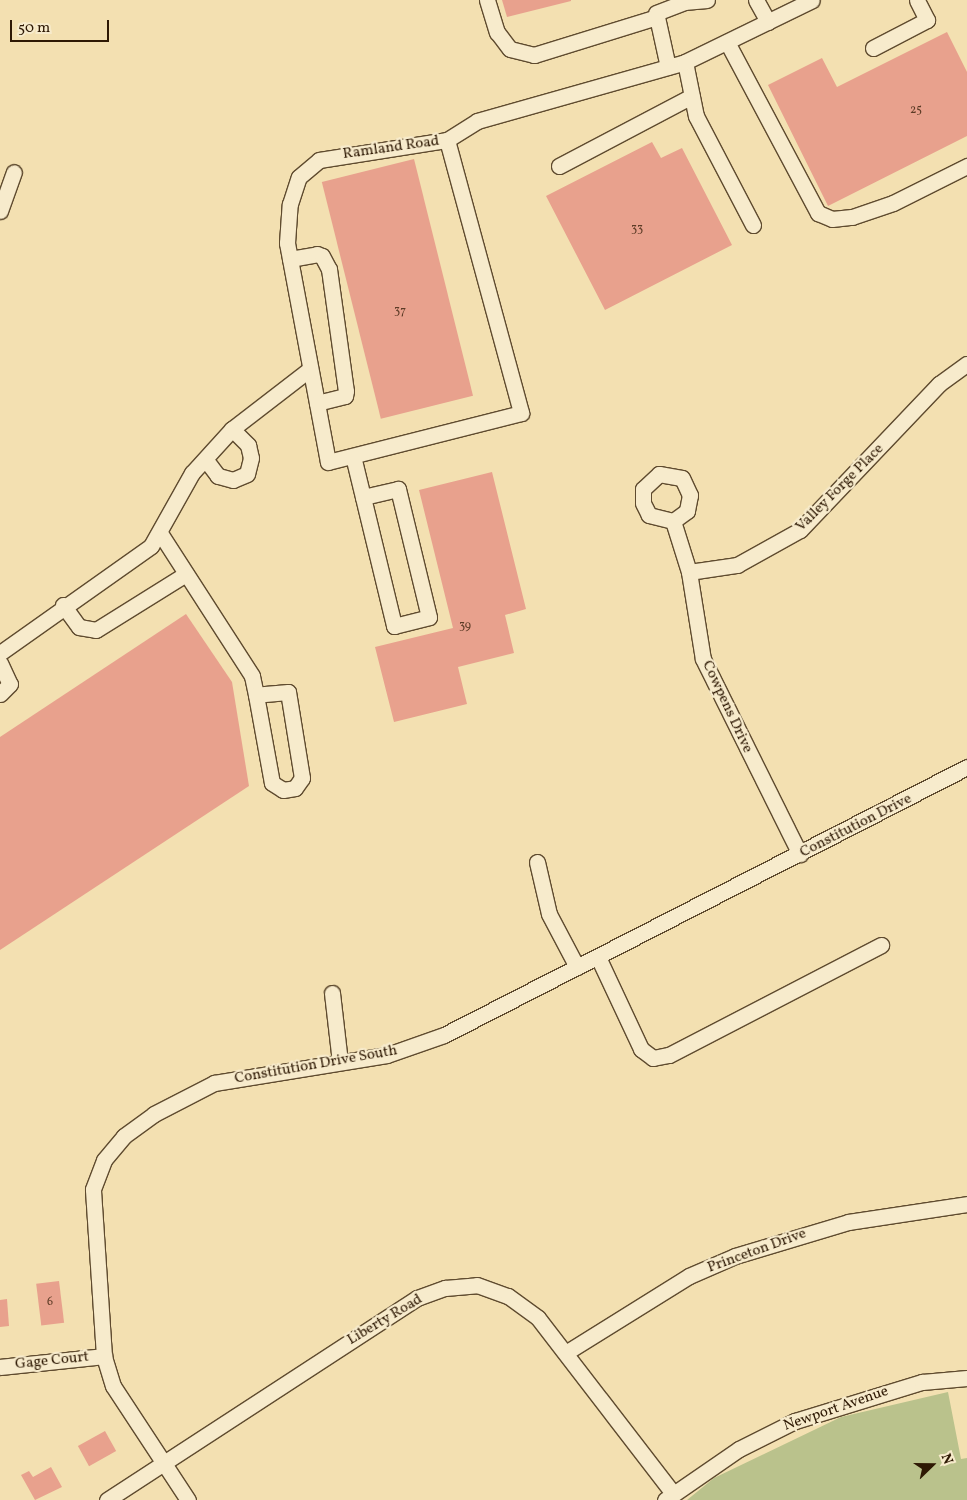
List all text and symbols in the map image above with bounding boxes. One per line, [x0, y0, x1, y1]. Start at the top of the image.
scale bar [12, 10, 111, 42]
text: 50 m [18, 18, 50, 39]
house number: 25 [910, 104, 922, 118]
street label: Ramland Road [342, 132, 440, 164]
house number: 33 [631, 223, 643, 237]
house number: 37 [394, 305, 406, 319]
street label: Valley Forge Place [792, 440, 888, 536]
house number: 39 [459, 620, 471, 634]
street label: Cowpens Drive [698, 658, 756, 756]
street label: Constitution Drive [797, 790, 915, 862]
street label: Constitution Drive South [233, 1042, 399, 1088]
street label: Princeton Drive [705, 1225, 809, 1277]
street label: Liberty Road [344, 1290, 426, 1350]
house number: 6 [47, 1296, 53, 1310]
street label: Gage Court [14, 1348, 90, 1374]
street label: Newport Avenue [781, 1383, 891, 1435]
north arrow [907, 1440, 957, 1490]
text: N [936, 1451, 957, 1467]

